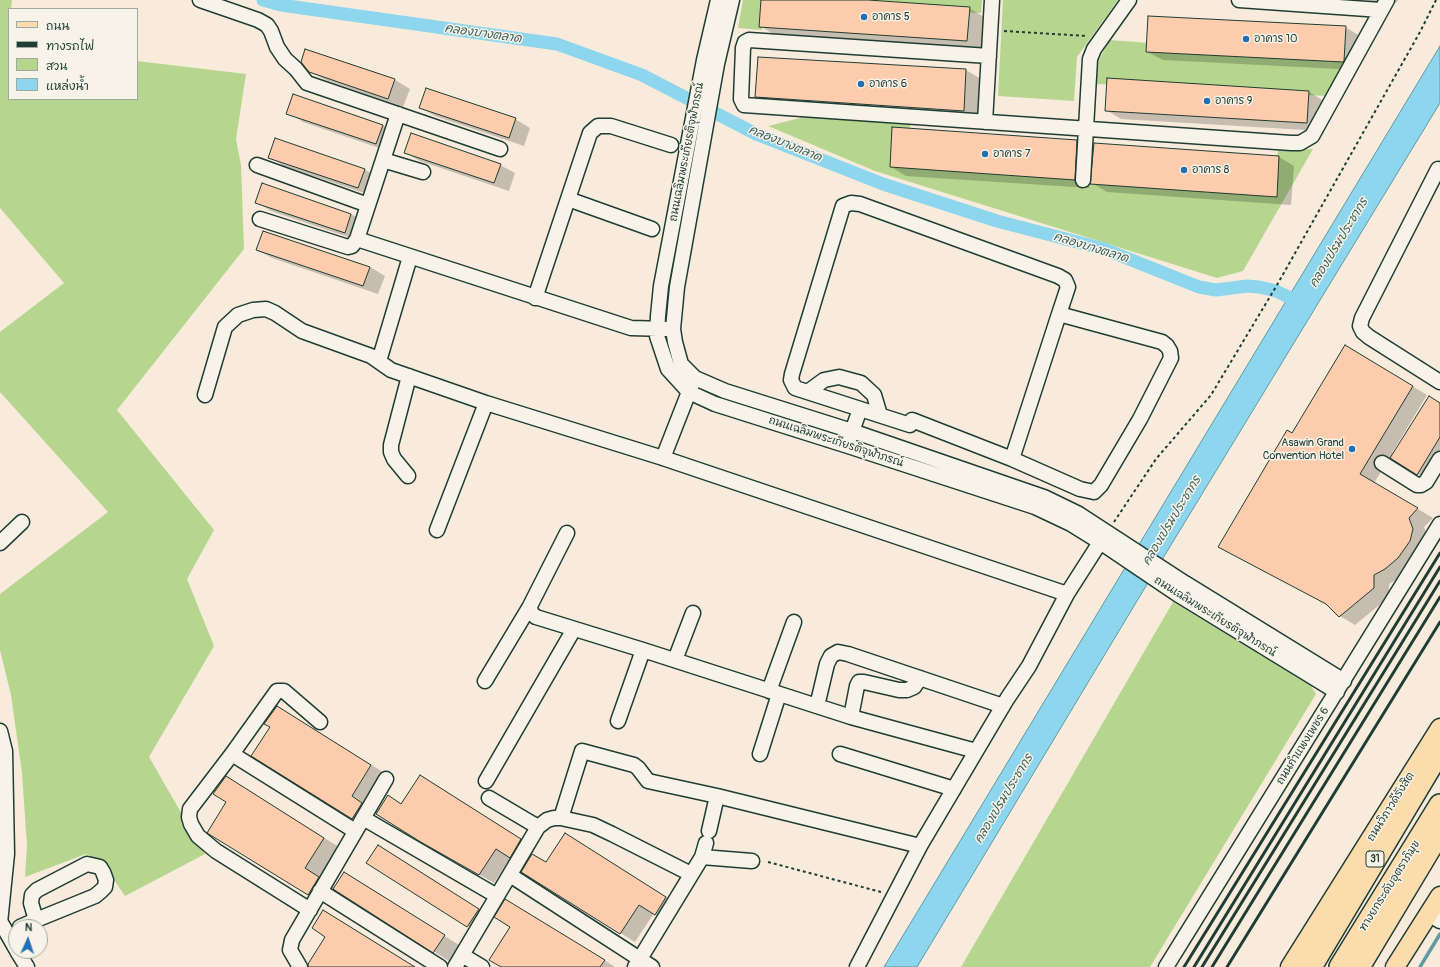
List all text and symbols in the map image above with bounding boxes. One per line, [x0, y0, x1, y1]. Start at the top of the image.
legend [8, 8, 138, 100]
place label: อาคาร 5 [872, 10, 910, 24]
marker: อาคาร 5 [859, 12, 869, 22]
text: ถนน [46, 19, 70, 34]
water label: คลองบางตลาด [444, 21, 522, 47]
place label: อาคาร 10 [1254, 32, 1298, 46]
marker: อาคาร 10 [1241, 34, 1251, 44]
text: ทางรถไฟ [46, 39, 94, 54]
text: สวน [46, 59, 67, 74]
place label: อาคาร 6 [869, 77, 907, 91]
text: แหล่งน้ำ [46, 79, 89, 94]
marker: อาคาร 6 [856, 79, 866, 89]
street label: ถนนเฉลิมพระเกียรติจุฬาภรณ์ [667, 81, 707, 223]
place label: อาคาร 9 [1215, 94, 1252, 108]
marker: อาคาร 9 [1202, 96, 1212, 106]
water label: คลองบางตลาด [746, 123, 824, 165]
place label: อาคาร 7 [993, 147, 1031, 161]
marker: อาคาร 7 [980, 149, 990, 159]
place label: อาคาร 8 [1192, 163, 1229, 177]
marker: อาคาร 8 [1179, 165, 1189, 175]
water label: คลองเปรมประชากร [1307, 196, 1371, 290]
water label: คลองบางตลาด [1052, 230, 1130, 266]
street label: ถนนเฉลิมพระเกียรติจุฬาภรณ์ [767, 414, 905, 470]
place label: Asawin Grand Convention Hotel [1263, 436, 1344, 462]
marker: Asawin Grand Convention Hotel [1347, 444, 1357, 454]
water label: คลองเปรมประชากร [1140, 474, 1204, 568]
street label: ถนนเฉลิมพระเกียรติจุฬาภรณ์ [1152, 574, 1278, 660]
street label: ถนนกำแพงเพชร 6 [1274, 705, 1332, 787]
water label: คลองเปรมประชากร [972, 752, 1036, 846]
street label: ถนนวิภาวดีรังสิต [1364, 770, 1418, 844]
street label: ทางยกระดับอุตราภิมุข [1357, 838, 1423, 934]
road number: 31 [1366, 851, 1384, 867]
north arrow [8, 919, 48, 959]
text: N [25, 921, 33, 934]

